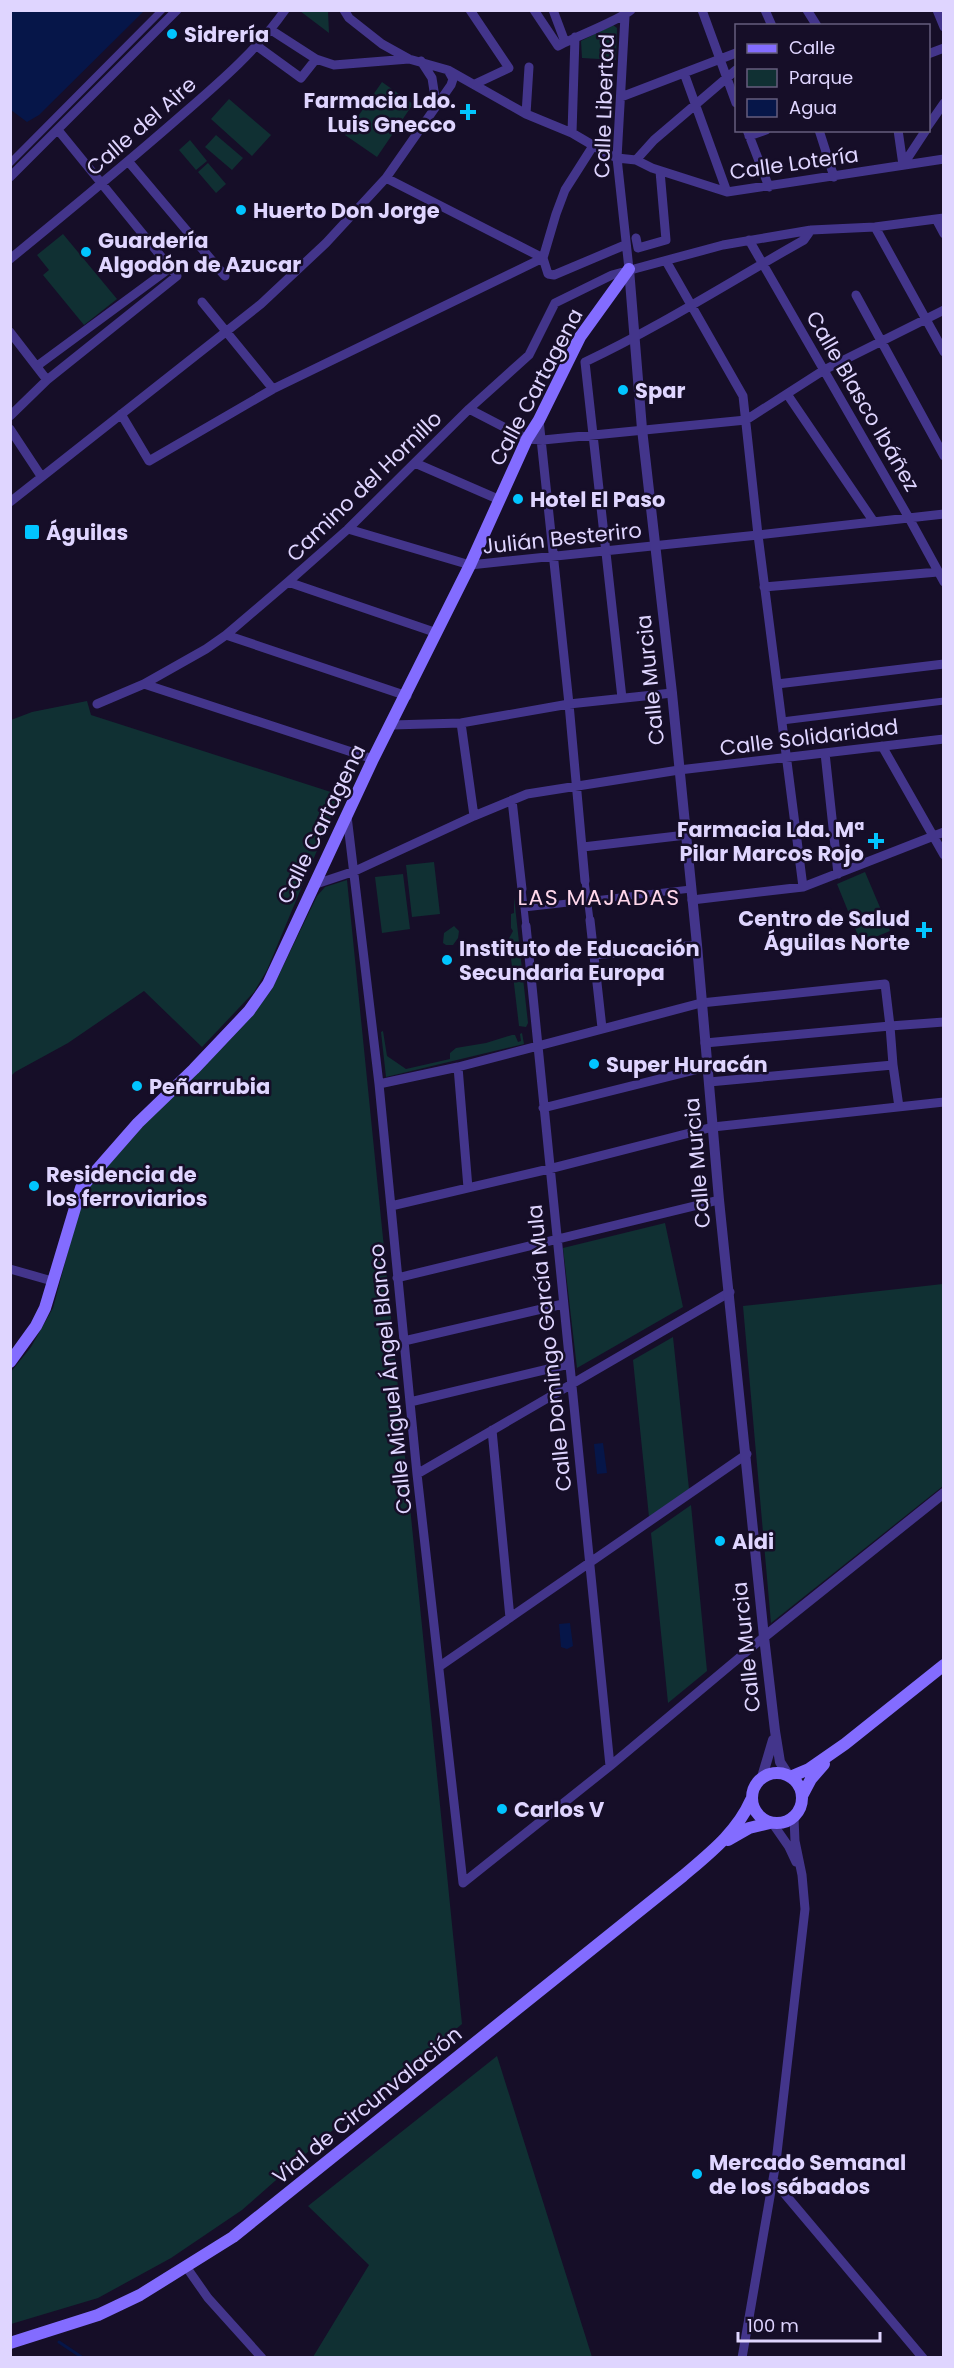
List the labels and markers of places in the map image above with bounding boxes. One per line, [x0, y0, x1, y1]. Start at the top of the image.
place label: Sidrería [184, 20, 269, 49]
marker: Sidrería [165, 27, 179, 41]
place label: Farmacia Ldo. Luis Gnecco [304, 86, 456, 139]
marker: Farmacia Ldo. Luis Gnecco [461, 105, 475, 119]
place label: Huerto Don Jorge [253, 196, 440, 225]
marker: Huerto Don Jorge [234, 203, 248, 217]
place label: Guardería Algodón de Azucar [98, 226, 301, 279]
marker: Guardería Algodón de Azucar [79, 245, 93, 259]
place label: Spar [635, 376, 685, 405]
marker: Spar [616, 383, 630, 397]
place label: Hotel El Paso [530, 485, 665, 514]
marker: Hotel El Paso [511, 492, 525, 506]
place label: Águilas [46, 518, 128, 547]
marker: Águilas [23, 523, 41, 541]
place label: Farmacia Lda. Mª Pilar Marcos Rojo [677, 815, 864, 868]
marker: Farmacia Lda. Mª Pilar Marcos Rojo [869, 834, 883, 848]
place label: Centro de Salud Águilas Norte [738, 904, 910, 957]
marker: Centro de Salud Águilas Norte [915, 921, 933, 939]
place label: Instituto de Educación Secundaria Europa [459, 934, 700, 987]
marker: Instituto de Educación Secundaria Europa [440, 953, 454, 967]
place label: Super Huracán [606, 1050, 768, 1079]
marker: Super Huracán [587, 1057, 601, 1071]
place label: Peñarrubia [149, 1072, 270, 1101]
marker: Peñarrubia [130, 1079, 144, 1093]
place label: Residencia de los ferroviarios [46, 1160, 207, 1213]
marker: Residencia de los ferroviarios [27, 1179, 41, 1193]
place label: Aldi [732, 1527, 774, 1556]
marker: Aldi [713, 1534, 727, 1548]
place label: Carlos V [514, 1795, 605, 1824]
marker: Carlos V [495, 1802, 509, 1816]
place label: Mercado Semanal de los sábados [709, 2148, 906, 2201]
marker: Mercado Semanal de los sábados [690, 2167, 704, 2181]

